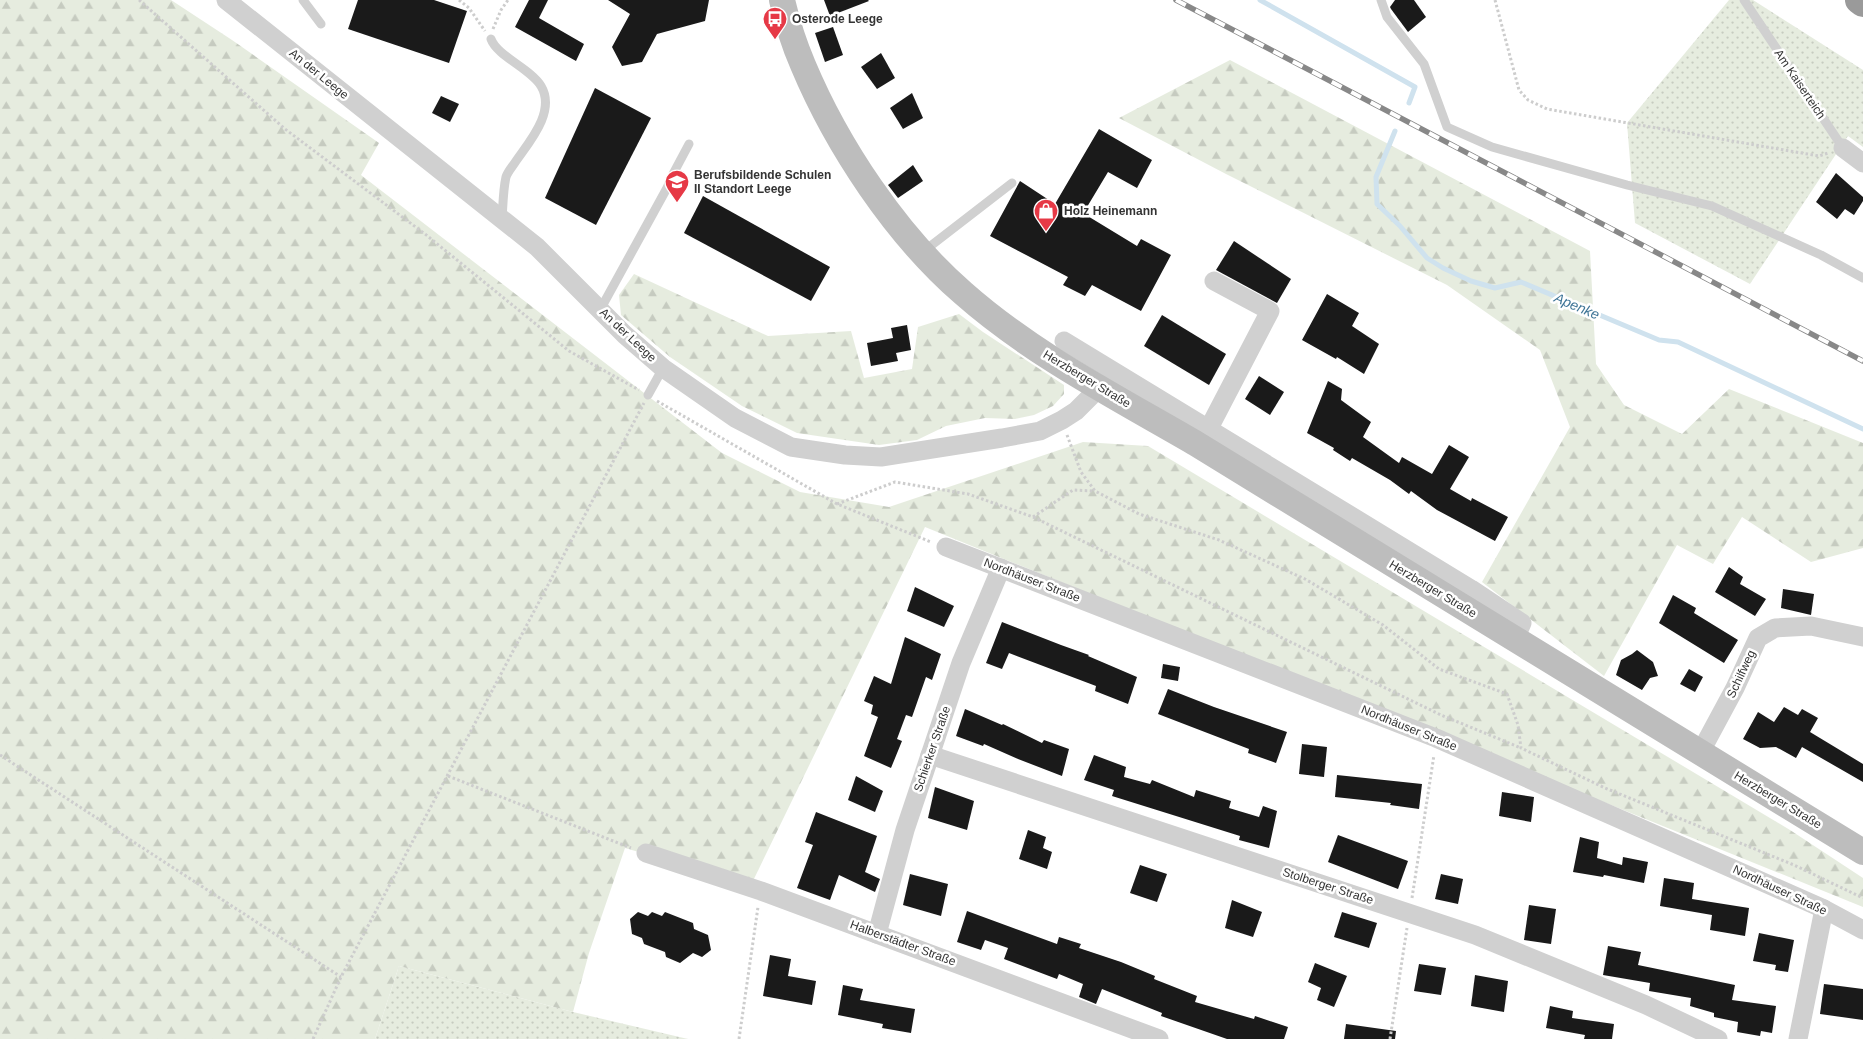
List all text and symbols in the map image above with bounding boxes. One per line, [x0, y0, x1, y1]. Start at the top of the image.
bus stop icon: Osterode Leege [762, 6, 788, 40]
place label: Osterode Leege [792, 12, 883, 26]
street label: An der Leege [287, 46, 352, 102]
street label: Am Kaiserteich [1772, 47, 1828, 121]
place label: Berufsbildende Schulen II Standort Leege [694, 168, 831, 196]
school or university icon: Berufsbildende Schulen II Standort Leege [664, 169, 690, 203]
shop icon: Holz Heinemann [1033, 198, 1059, 232]
place label: Holz Heinemann [1064, 204, 1157, 218]
water label: Apenke [1551, 289, 1602, 323]
street label: An der Leege [597, 305, 659, 365]
street label: Herzberger Straße [1041, 347, 1133, 411]
street label: Nordhäuser Straße [982, 555, 1082, 605]
street label: Herzberger Straße [1387, 557, 1479, 621]
street label: Schilfweg [1724, 648, 1758, 700]
street label: Nordhäuser Straße [1359, 702, 1459, 754]
street label: Schierker Straße [911, 704, 953, 794]
street label: Herzberger Straße [1732, 768, 1824, 832]
street label: Nordhäuser Straße [1731, 862, 1829, 918]
street label: Stolberger Straße [1281, 865, 1376, 907]
street label: Halberstädter Straße [848, 917, 958, 969]

